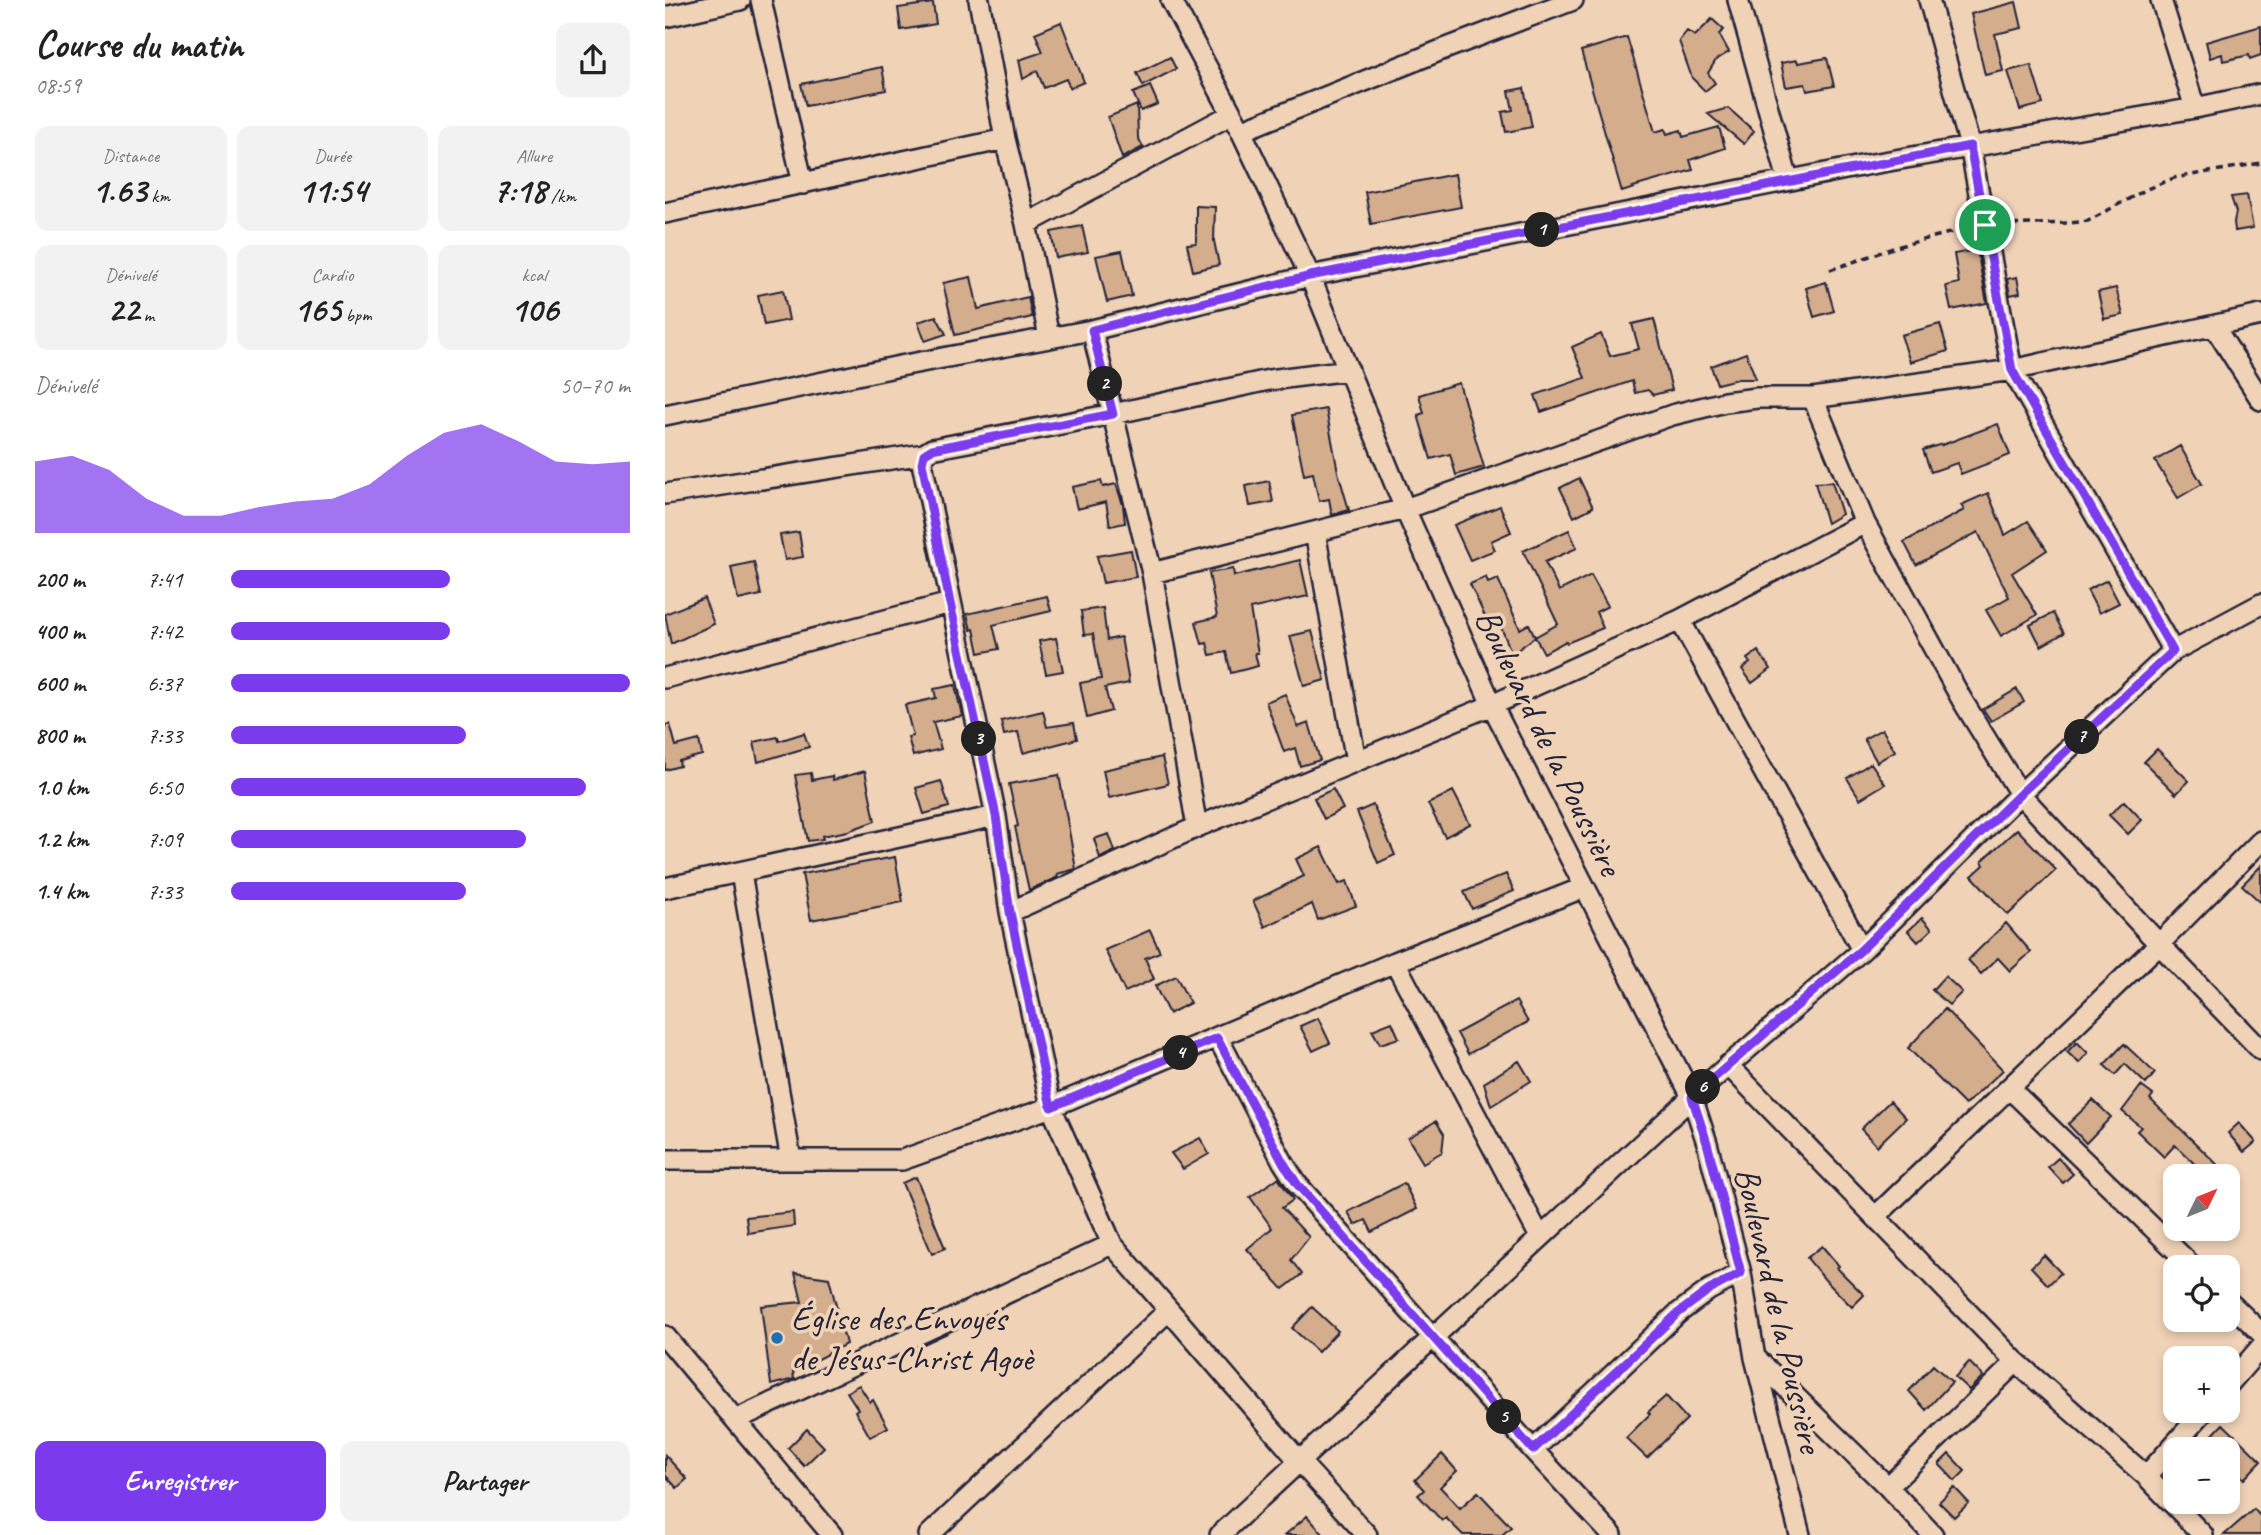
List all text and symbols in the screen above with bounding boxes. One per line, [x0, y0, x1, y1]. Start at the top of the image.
text: Course du matin [35, 21, 243, 68]
button: share [556, 23, 630, 97]
text: 08:59 [35, 71, 81, 100]
text: Distance [102, 144, 159, 168]
text: Durée [314, 144, 351, 168]
text: Allure [516, 144, 552, 168]
text: 1.63 [92, 168, 147, 213]
text: 11:54 [298, 168, 367, 213]
text: 7:18 [492, 168, 546, 213]
text: km [147, 184, 170, 208]
text: /km [546, 184, 576, 208]
pin [1955, 195, 2015, 255]
icon: arrive [1966, 206, 2004, 244]
pin: 1 [1525, 212, 1559, 247]
text: 1 [1537, 217, 1546, 241]
text: Dénivelé [105, 263, 156, 287]
text: Cardio [312, 263, 353, 287]
text: kcal [522, 263, 547, 287]
text: 22 [107, 287, 139, 332]
text: 165 [293, 287, 341, 332]
text: 106 [510, 287, 558, 332]
text: m [139, 303, 154, 327]
text: bpm [341, 303, 372, 327]
pin: 2 [1087, 366, 1123, 402]
text: Dénivelé [35, 371, 97, 400]
text: 50–70 m [560, 371, 630, 400]
text: 2 [1100, 371, 1109, 395]
text: 200 m [35, 565, 85, 594]
text: 7:41 [147, 565, 183, 594]
street label: Boulevard de la Poussière [1465, 601, 1634, 885]
text: 400 m [35, 617, 85, 646]
text: 7:42 [147, 617, 183, 646]
text: 600 m [35, 669, 85, 698]
text: 6:37 [147, 669, 183, 698]
pin: 7 [2065, 720, 2099, 754]
text: 800 m [35, 721, 85, 750]
text: 7:33 [147, 721, 183, 750]
pin: 3 [961, 722, 997, 756]
text: 7 [2077, 724, 2086, 748]
text: 3 [974, 726, 983, 750]
text: 1.0 km [35, 773, 89, 802]
text: 6:50 [147, 773, 183, 802]
text: 1.2 km [35, 825, 89, 854]
text: 7:09 [147, 825, 183, 854]
text: 1.4 km [35, 877, 89, 906]
text: 7:33 [147, 877, 183, 906]
pin: 4 [1163, 1036, 1199, 1070]
text: 4 [1176, 1040, 1185, 1064]
pin: 6 [1685, 1070, 1721, 1104]
text: 6 [1698, 1074, 1707, 1098]
street label: Boulevard de la Poussière [1724, 1163, 1834, 1459]
north arrow [2163, 1164, 2240, 1241]
map controls [2163, 1164, 2240, 1514]
button: locate [2163, 1255, 2240, 1332]
place label: Église des Envoyés de Jésus-Christ Agoè [791, 1296, 1035, 1381]
marker: Église des Envoyés de Jésus-Christ Agoè [769, 1330, 785, 1346]
button: + [2163, 1346, 2240, 1423]
pin: 5 [1487, 1400, 1521, 1434]
text: 5 [1499, 1404, 1508, 1428]
button: − [2163, 1437, 2240, 1514]
button: Enregistrer [35, 1441, 326, 1521]
button: Partager [340, 1441, 630, 1521]

